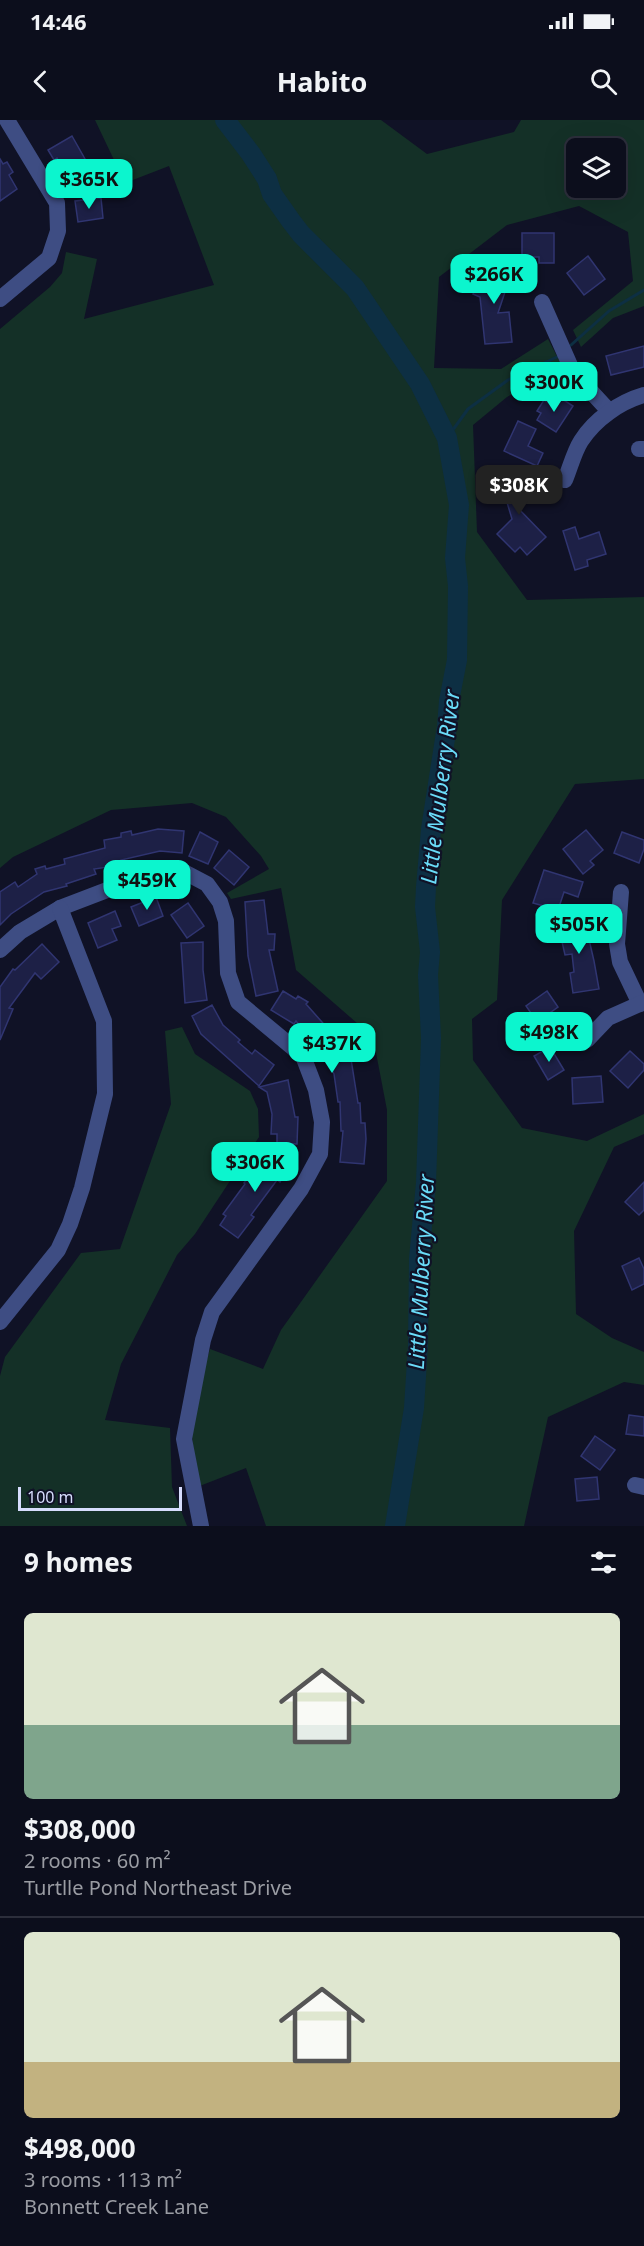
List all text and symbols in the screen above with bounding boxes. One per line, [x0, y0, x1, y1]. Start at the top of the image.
text: 14:46 [30, 6, 87, 36]
text: Habito [277, 63, 367, 100]
icon: back [24, 65, 57, 98]
icon: search [587, 65, 620, 98]
map controls [566, 138, 626, 198]
button: layers [566, 138, 626, 198]
pin: $365K [47, 159, 131, 210]
text: $365K [59, 165, 119, 192]
pin: $266K [452, 254, 536, 305]
text: $266K [464, 260, 524, 287]
pin: $300K [512, 362, 596, 413]
text: $300K [524, 368, 584, 395]
pin: $308K [477, 465, 561, 516]
text: $308K [489, 471, 549, 498]
water label: Little Mulberry River [412, 687, 466, 886]
pin: $459K [105, 860, 189, 911]
text: $459K [117, 866, 177, 893]
pin: $505K [537, 904, 621, 955]
text: $505K [549, 910, 609, 937]
pin: $498K [507, 1012, 591, 1063]
text: $498K [519, 1018, 579, 1045]
pin: $437K [290, 1023, 374, 1074]
text: $437K [302, 1029, 362, 1056]
pin: $306K [213, 1142, 297, 1193]
text: $306K [225, 1148, 285, 1175]
water label: Little Mulberry River [400, 1172, 440, 1370]
scale bar [18, 1484, 182, 1512]
text: 100 m [27, 1486, 74, 1508]
text: 9 homes [24, 1544, 133, 1580]
icon: filters [587, 1546, 620, 1579]
icon: home [268, 1652, 376, 1760]
text: $308,000 [24, 1811, 136, 1847]
text: 2 rooms · 60 m² [24, 1847, 171, 1874]
text: Turtlle Pond Northeast Drive [24, 1874, 292, 1901]
icon: home [268, 1971, 376, 2079]
text: $498,000 [24, 2130, 136, 2166]
text: 3 rooms · 113 m² [24, 2166, 182, 2193]
text: Bonnett Creek Lane [24, 2193, 209, 2220]

